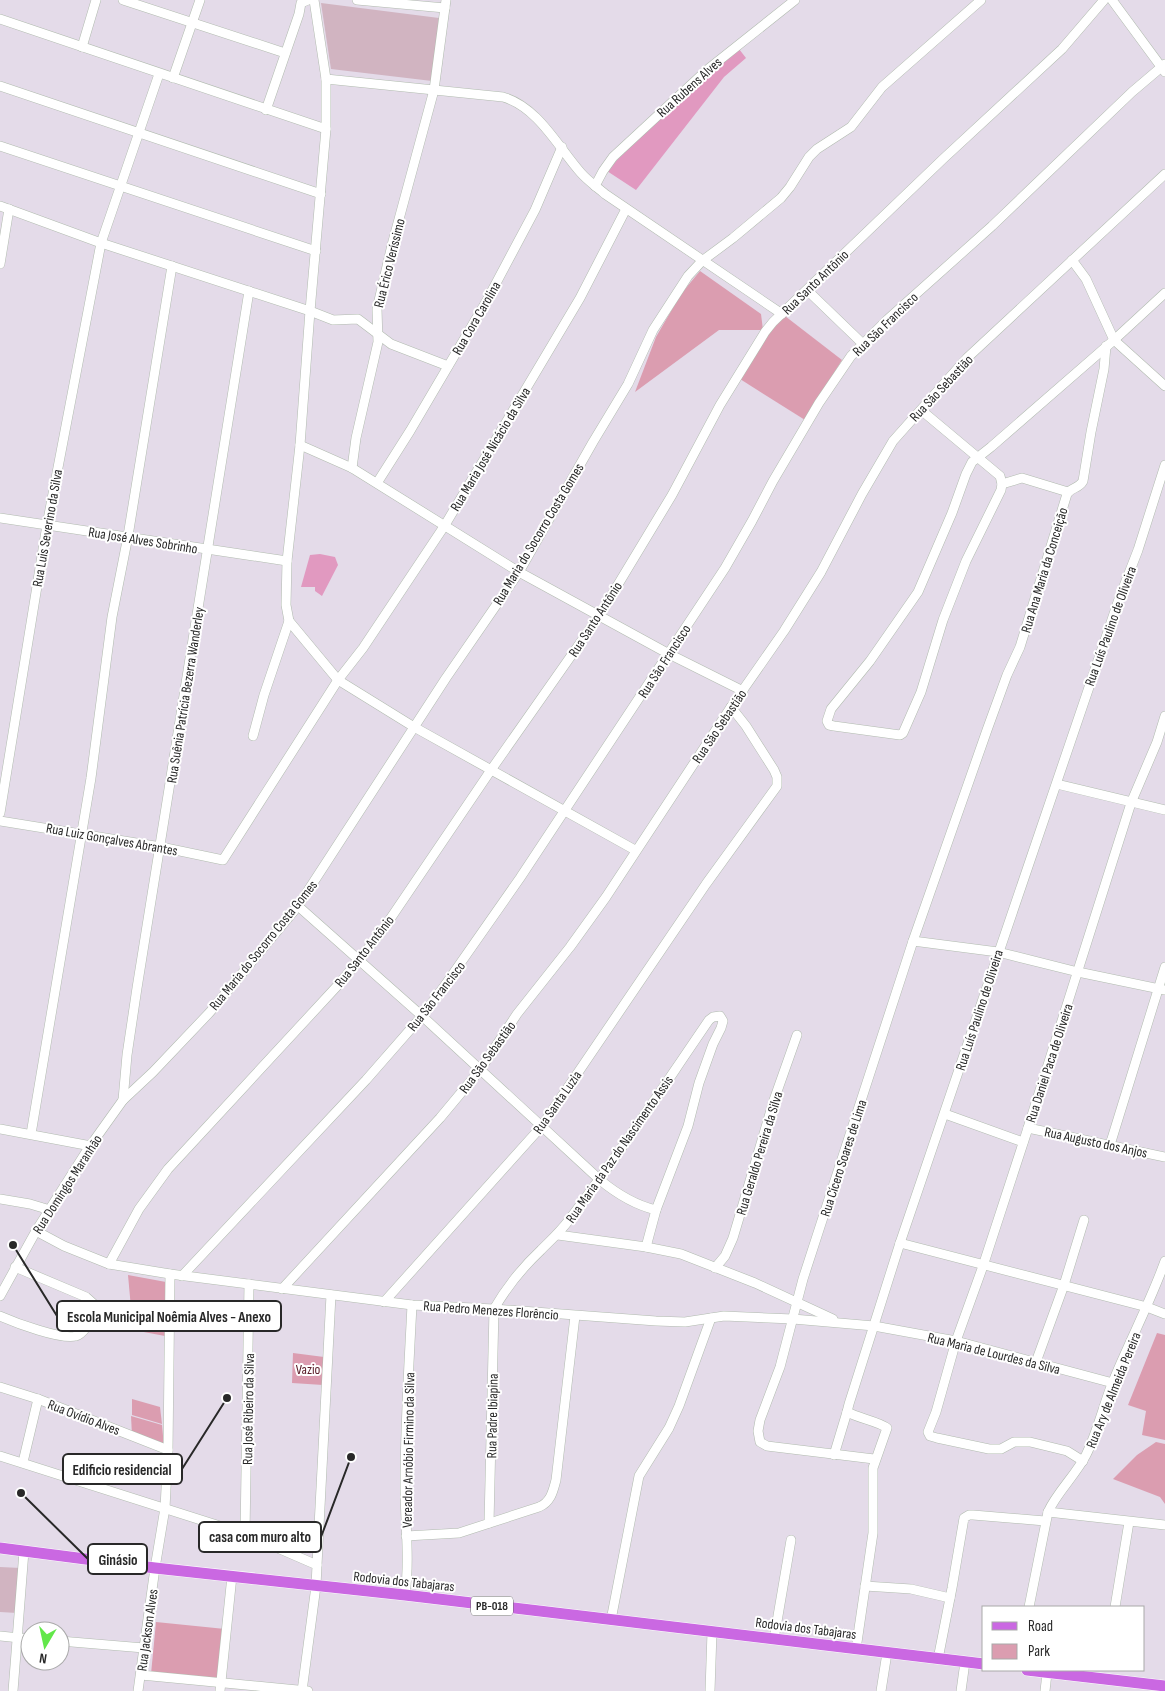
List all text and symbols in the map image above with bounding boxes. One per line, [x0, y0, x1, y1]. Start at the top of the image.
street label: Rua Rubens Alves [653, 54, 725, 121]
street label: Rua Érico Veríssimo [370, 217, 409, 309]
street label: Rua Santo Antônio [778, 246, 852, 318]
street label: Rua Cora Carolina [449, 278, 504, 358]
street label: Rua São Francisco [849, 289, 922, 360]
street label: Rua São Sebastião [906, 351, 977, 425]
street label: Rua Maria José Nicácio da Silva [447, 384, 534, 514]
street label: Rua Maria do Socorro Costa Gomes [489, 460, 588, 608]
street label: Rua Luis Severino da Silva [29, 468, 66, 588]
street label: Rua Ana Maria da Conceição [1017, 505, 1072, 635]
street label: Rua José Alves Sobrinho [87, 523, 199, 558]
street label: Rua Luís Paulino de Oliveira [1081, 564, 1140, 688]
street label: Rua Santo Antônio [565, 578, 626, 660]
street label: Rua Suênia Patrícia Bezerra Wanderley [163, 605, 208, 784]
street label: Rua São Francisco [634, 621, 695, 701]
street label: Rua São Sebastião [689, 686, 750, 766]
street label: Rua Luiz Gonçalves Abrantes [45, 820, 179, 859]
street label: Rua Maria do Socorro Costa Gomes [206, 877, 321, 1014]
street label: Rua Santo Antônio [331, 912, 398, 991]
street label: Rua Luís Paulino de Oliveira [952, 948, 1007, 1073]
street label: Rua São Francisco [404, 958, 469, 1035]
street label: Rua Daniel Paca de Oliveira [1022, 1001, 1077, 1125]
street label: Rua São Sebastião [455, 1018, 519, 1097]
street label: Rua Santa Luzia [529, 1067, 585, 1137]
street label: Rua Maria da Paz do Nascimento Assis [562, 1072, 677, 1226]
street label: Rua Geraldo Pereira da Silva [733, 1089, 786, 1217]
street label: Rua Cícero Soares de Lima [817, 1097, 870, 1219]
street label: Rua Augusto dos Anjos [1043, 1123, 1149, 1162]
street label: Rua Domingos Maranhão [29, 1131, 106, 1237]
street label: Rua Pedro Menezes Florêncio [423, 1297, 559, 1324]
callout: Escola Municipal Noêmia Alves - Anexo [57, 1301, 281, 1331]
text: Escola Municipal Noêmia Alves - Anexo [67, 1308, 271, 1327]
street label: Rua Maria de Lourdes da Silva [926, 1329, 1062, 1378]
street label: Rua Ary de Almeida Pereira [1082, 1330, 1145, 1451]
street label: Rua José Ribeiro da Silva [239, 1353, 258, 1465]
park label: Vazio [296, 1361, 321, 1378]
street label: Vereador Arnóbio Firmino da Silva [399, 1372, 418, 1528]
street label: Rua Padre Ibiapina [483, 1373, 502, 1459]
street label: Rua Ovídio Alves [45, 1396, 122, 1439]
callout: Edificio residencial [63, 1454, 182, 1484]
text: Edificio residencial [72, 1461, 172, 1480]
callout: casa com muro alto [199, 1522, 321, 1552]
text: casa com muro alto [209, 1528, 311, 1547]
callout: Ginásio [88, 1544, 147, 1574]
text: Ginásio [98, 1551, 138, 1570]
street label: Rodovia dos Tabajaras [353, 1568, 455, 1595]
street label: Rua Jackson Alves [133, 1588, 162, 1672]
road number: PB-018 [471, 1596, 513, 1615]
legend [982, 1606, 1145, 1671]
street label: Rodovia dos Tabajaras [754, 1614, 857, 1643]
text: Road [1028, 1617, 1053, 1636]
north arrow [20, 1621, 70, 1671]
text: Park [1028, 1642, 1050, 1661]
text: N [38, 1649, 48, 1667]

